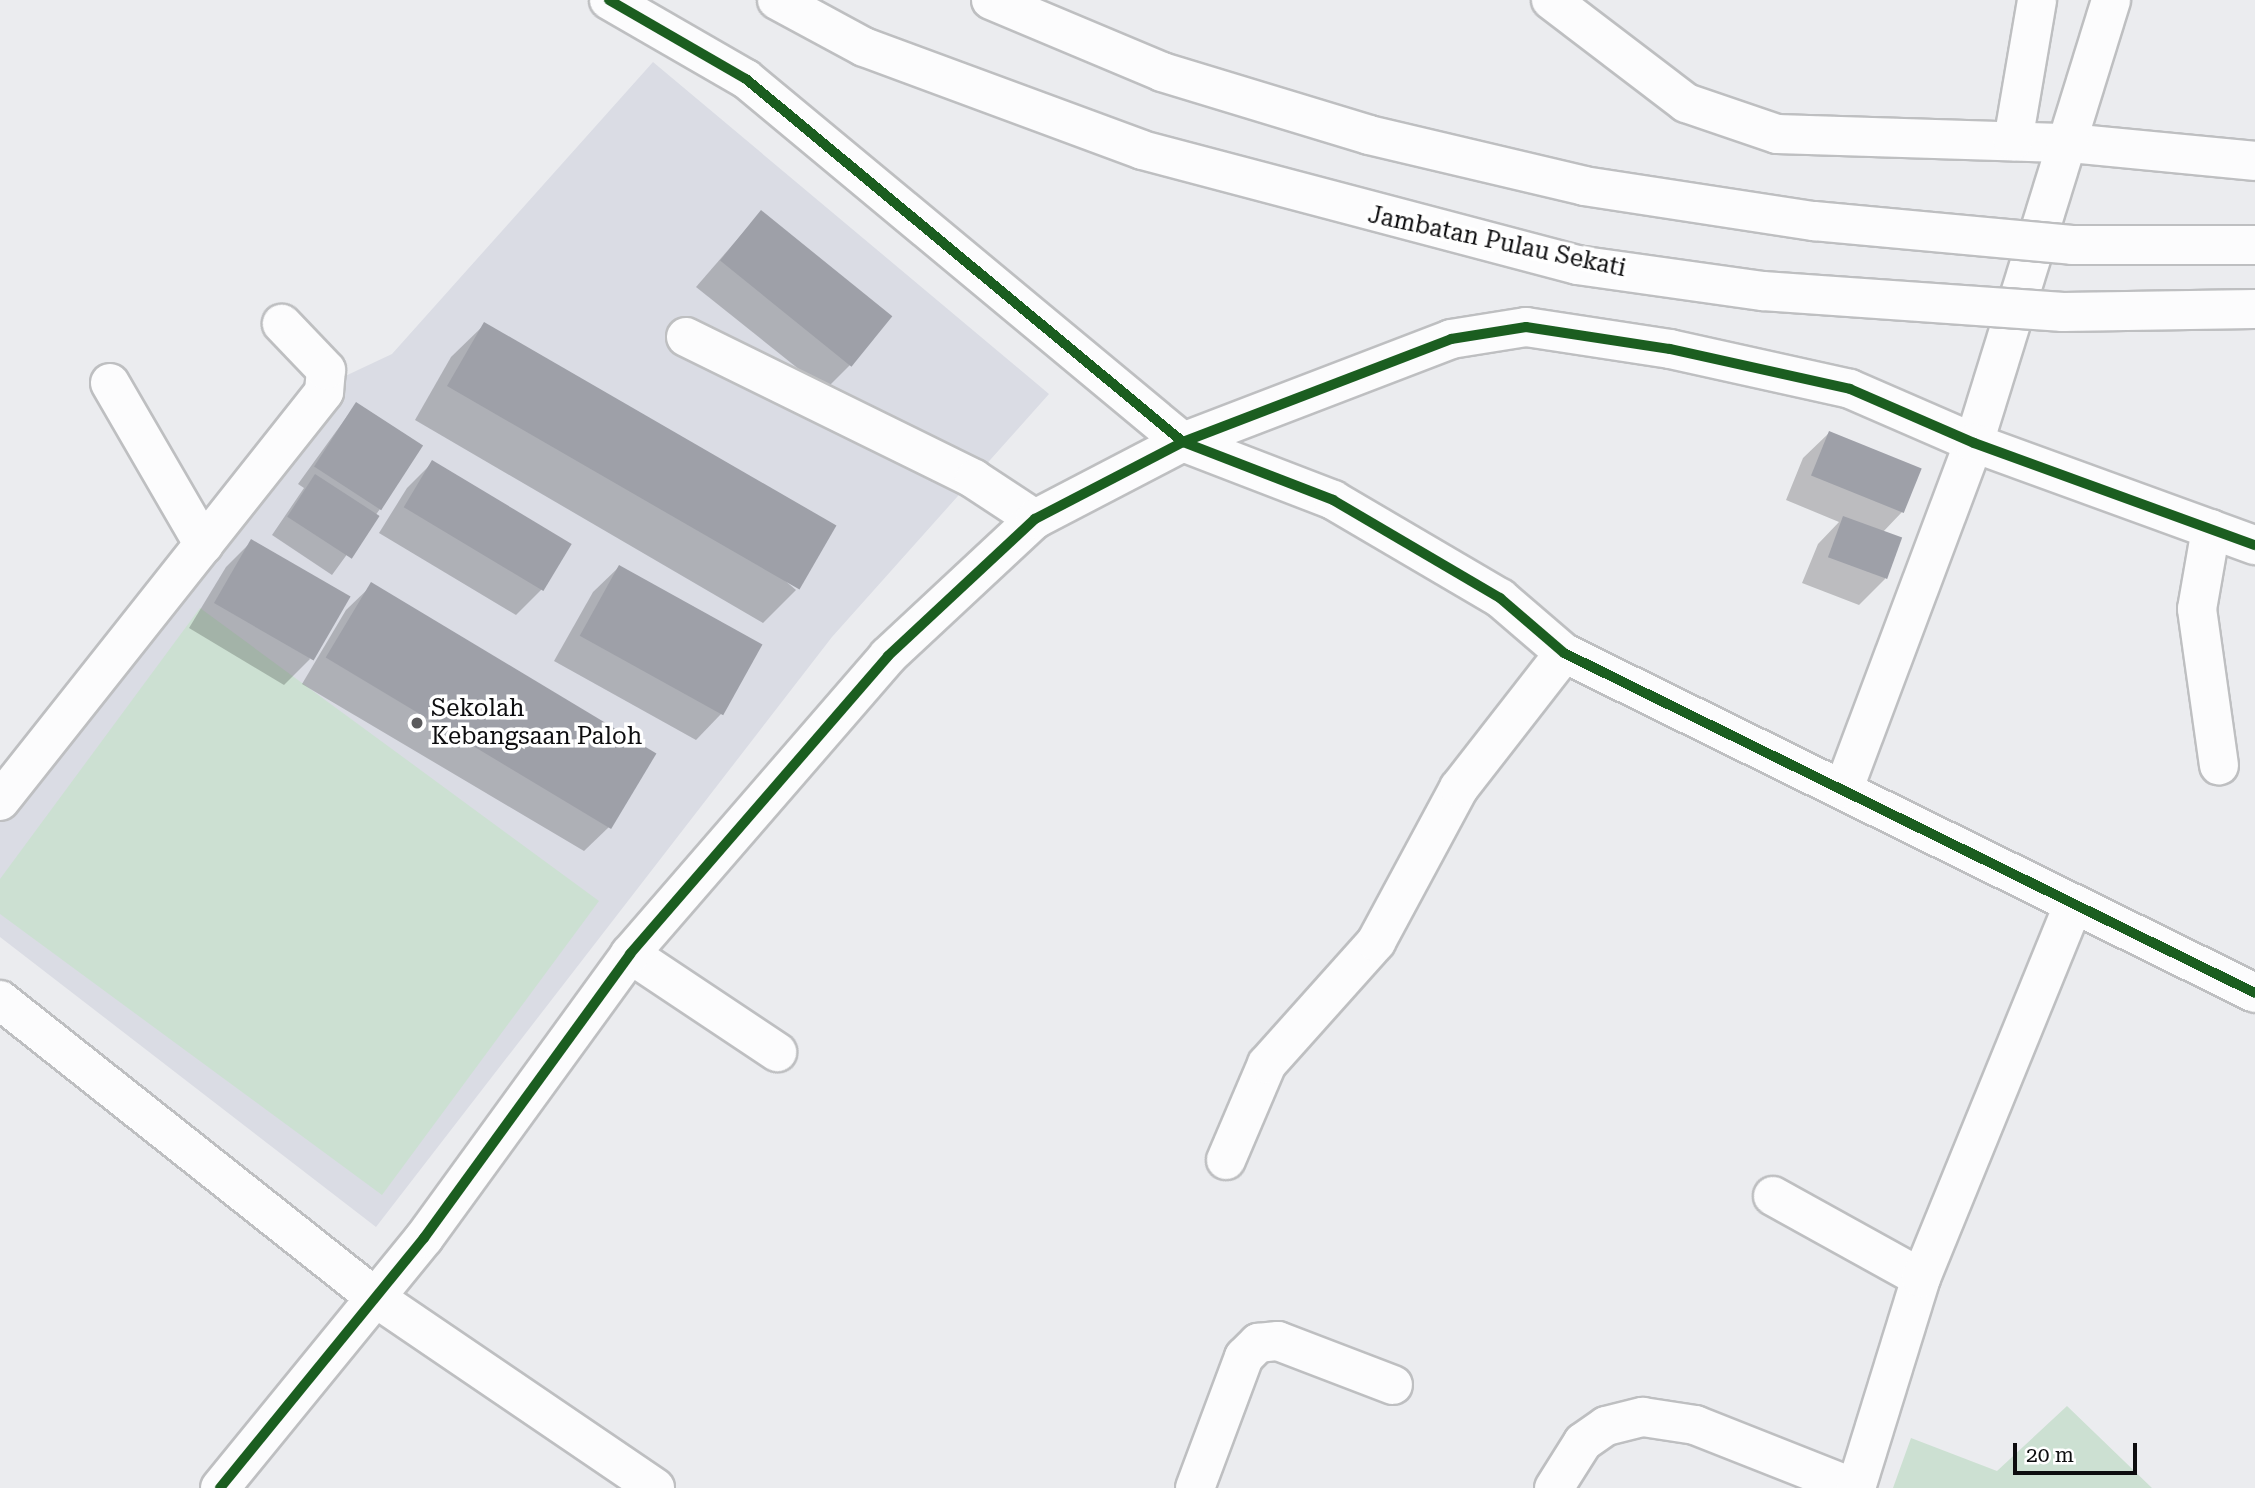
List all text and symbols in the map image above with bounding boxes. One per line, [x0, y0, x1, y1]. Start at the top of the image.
street label: Jambatan Pulau Sekati [1365, 201, 1629, 283]
place label: Sekolah Kebangsaan Paloh [431, 695, 642, 751]
marker: Sekolah Kebangsaan Paloh [409, 715, 425, 731]
scale bar [2017, 1428, 2141, 1472]
text: 20 m [2026, 1443, 2074, 1467]

